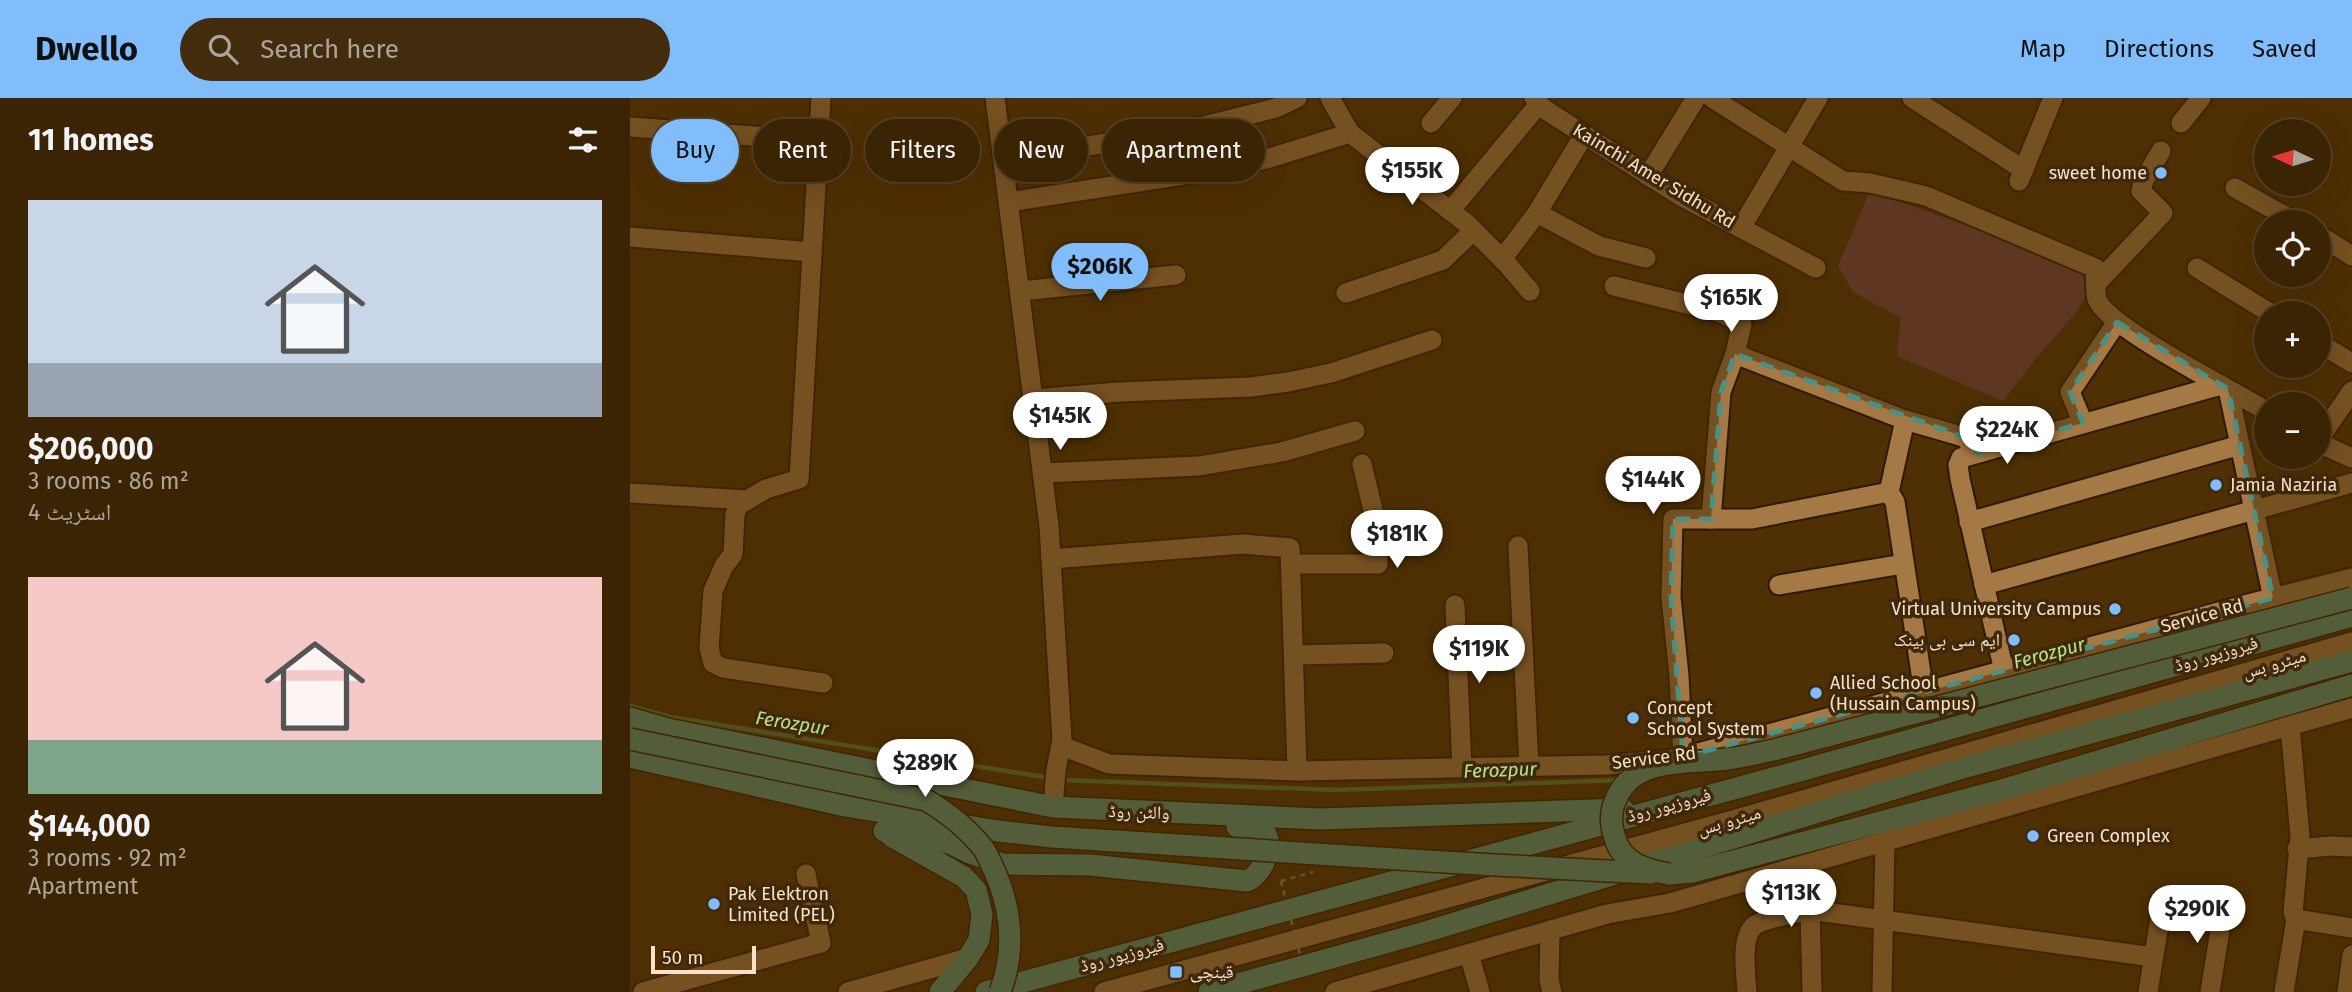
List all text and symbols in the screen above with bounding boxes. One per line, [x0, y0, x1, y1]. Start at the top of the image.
search box [180, 18, 670, 81]
text: Dwello [35, 29, 138, 69]
icon: search [204, 30, 242, 68]
text: Search here [260, 34, 399, 65]
text: Map [2020, 35, 2066, 63]
text: Directions [2104, 35, 2214, 63]
text: Saved [2252, 35, 2317, 63]
chip: Buy [651, 119, 739, 182]
chip: Rent [753, 119, 851, 182]
chip: Filters [865, 119, 980, 182]
chip: New [994, 119, 1088, 182]
chip: Apartment [1102, 119, 1265, 182]
street label: Kainchi Amer Sidhu Rd [1569, 119, 1739, 233]
north arrow [2254, 119, 2331, 196]
map controls [2254, 119, 2331, 469]
icon: filters [564, 121, 602, 159]
text: 11 homes [28, 122, 154, 158]
pin: $155K [1363, 148, 1461, 207]
text: $155K [1381, 156, 1443, 184]
place label: sweet home [2049, 162, 2147, 184]
marker: sweet home [2153, 165, 2169, 181]
button: locate [2254, 210, 2331, 287]
pin: $206K [1051, 244, 1149, 303]
icon: home [252, 246, 378, 372]
text: $206K [1067, 252, 1133, 280]
pin: $165K [1682, 274, 1780, 334]
text: $165K [1700, 283, 1762, 311]
button: + [2254, 301, 2331, 378]
pin: $145K [1011, 392, 1109, 452]
button: − [2254, 392, 2331, 469]
text: $145K [1029, 401, 1091, 429]
pin: $224K [1958, 406, 2056, 466]
text: $224K [1975, 415, 2039, 443]
text: $206,000 [28, 431, 154, 467]
pin: $144K [1604, 456, 1702, 516]
text: $144K [1621, 465, 1685, 493]
text: 3 rooms · 86 m² [28, 467, 189, 495]
place label: Jamia Naziria [2230, 474, 2337, 496]
marker: Jamia Naziria [2208, 477, 2224, 493]
text: اسٹریٹ 4 [28, 498, 111, 526]
pin: $181K [1348, 510, 1446, 570]
text: $181K [1367, 519, 1427, 547]
street label: Service Rd [2158, 594, 2246, 638]
place label: Virtual University Campus [1891, 598, 2101, 620]
marker: Virtual University Campus [2107, 601, 2123, 617]
icon: home [252, 623, 378, 749]
pin: $119K [1430, 626, 1528, 685]
place label: ایم سی بی بینک [1894, 629, 2000, 652]
marker: ایم سی بی بینک [2006, 632, 2022, 648]
water label: Ferozpur [2011, 632, 2088, 674]
street label: فیروزپور روڈ [2172, 632, 2260, 677]
text: $119K [1449, 634, 1509, 662]
street label: میٹرو بس [2240, 644, 2308, 684]
place label: Allied School (Hussain Campus) [1830, 672, 1976, 715]
marker: Allied School (Hussain Campus) [1808, 685, 1824, 701]
place label: Concept School System [1647, 697, 1765, 740]
water label: Ferozpur [754, 706, 831, 740]
marker: Concept School System [1625, 710, 1641, 726]
pin: $289K [876, 740, 974, 799]
street label: Service Rd [1611, 742, 1697, 774]
text: $289K [893, 748, 957, 776]
water label: Ferozpur [1463, 757, 1538, 783]
street label: فیروزپور روڈ [1625, 783, 1713, 827]
street label: والٹن روڈ [1108, 800, 1170, 824]
street label: میٹرو بس [1695, 801, 1763, 841]
text: $144,000 [28, 808, 151, 844]
place label: Green Complex [2047, 825, 2170, 847]
marker: Green Complex [2025, 828, 2041, 844]
text: 3 rooms · 92 m² [28, 844, 187, 872]
pin: $113K [1742, 870, 1840, 929]
text: Apartment [28, 872, 138, 900]
text: $113K [1761, 878, 1821, 906]
place label: Pak Elektron Limited (PEL) [728, 883, 835, 926]
pin: $290K [2148, 886, 2246, 945]
text: $290K [2165, 894, 2229, 922]
marker: Pak Elektron Limited (PEL) [706, 896, 722, 912]
street label: فیروزپور روڈ [1078, 933, 1166, 977]
scale bar [651, 943, 756, 975]
text: 50 m [662, 946, 703, 969]
place label: قینچی [1190, 961, 1234, 983]
marker: قینچی [1168, 964, 1184, 980]

